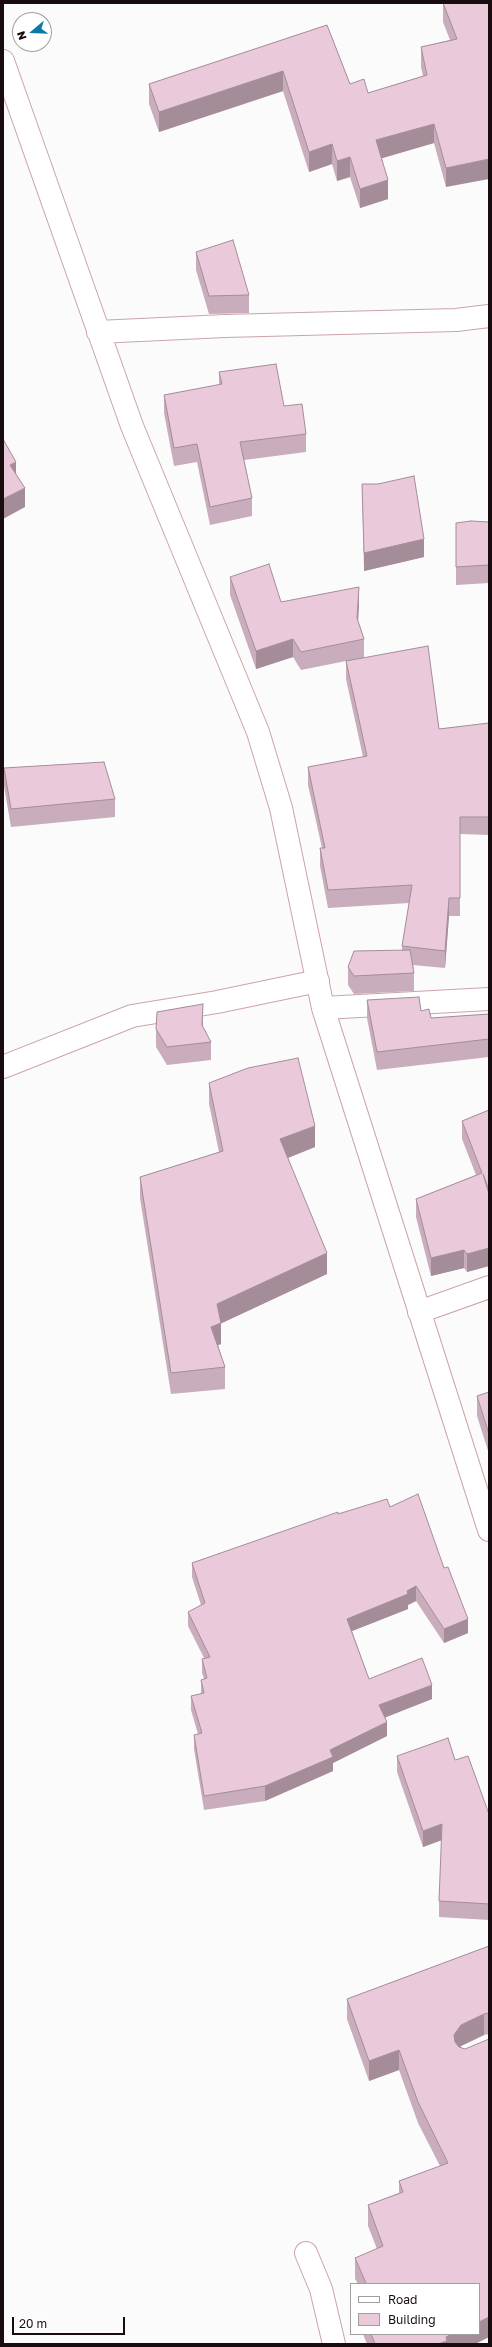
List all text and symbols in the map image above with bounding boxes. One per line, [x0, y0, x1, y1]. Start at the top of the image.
north arrow [12, 12, 52, 52]
text: N [14, 30, 29, 42]
legend [350, 2283, 480, 2335]
text: Road [388, 2292, 417, 2307]
scale bar [14, 2309, 127, 2335]
text: Building [388, 2312, 436, 2327]
text: 20 m [19, 2316, 47, 2331]

